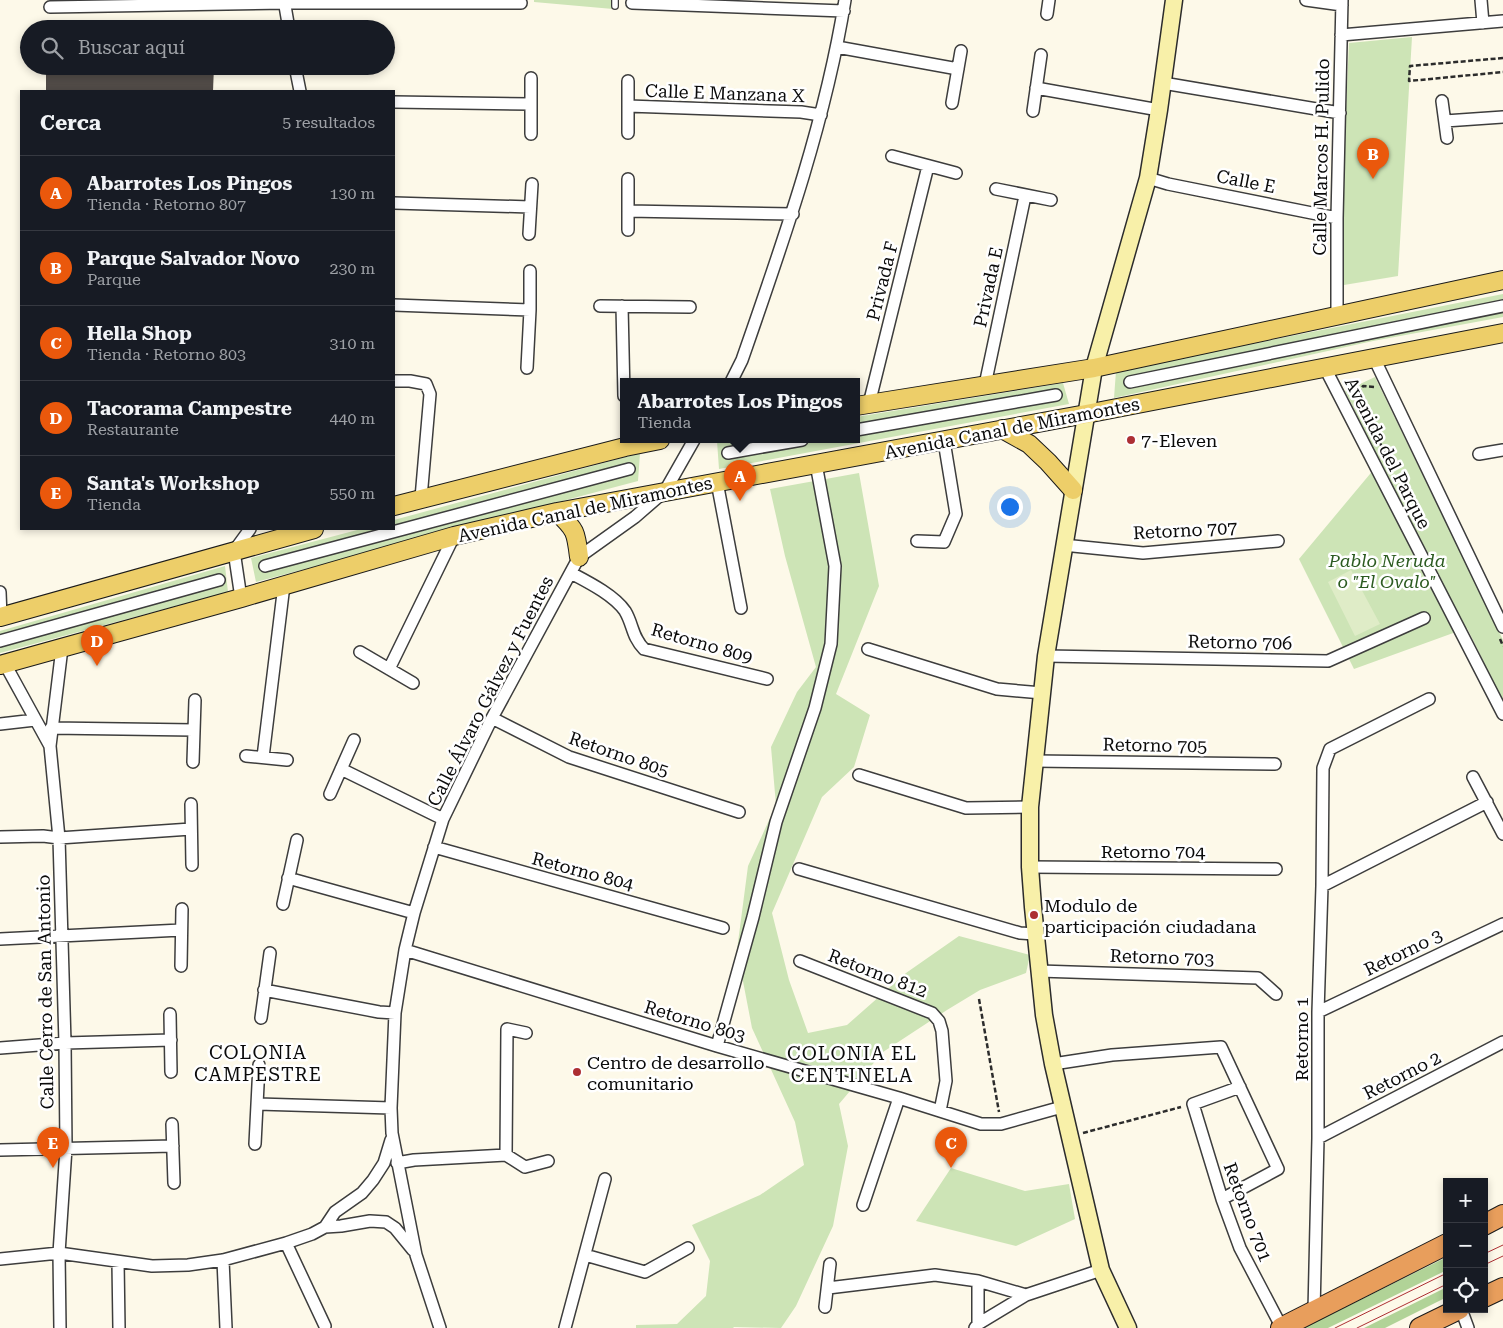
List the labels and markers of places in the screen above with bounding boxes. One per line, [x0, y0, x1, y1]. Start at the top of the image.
pin: B [1357, 138, 1389, 179]
place label: 7-Eleven [1141, 430, 1218, 451]
marker: 7-Eleven [1125, 434, 1137, 446]
pin: A [724, 460, 756, 501]
pin: D [81, 625, 113, 666]
place label: Modulo de participación ciudadana [1044, 895, 1257, 937]
marker: Modulo de participación ciudadana [1028, 909, 1040, 921]
place label: Centro de desarrollo comunitario [587, 1052, 764, 1094]
marker: Centro de desarrollo comunitario [571, 1066, 583, 1078]
pin: E [37, 1127, 69, 1168]
pin: C [935, 1127, 967, 1168]

